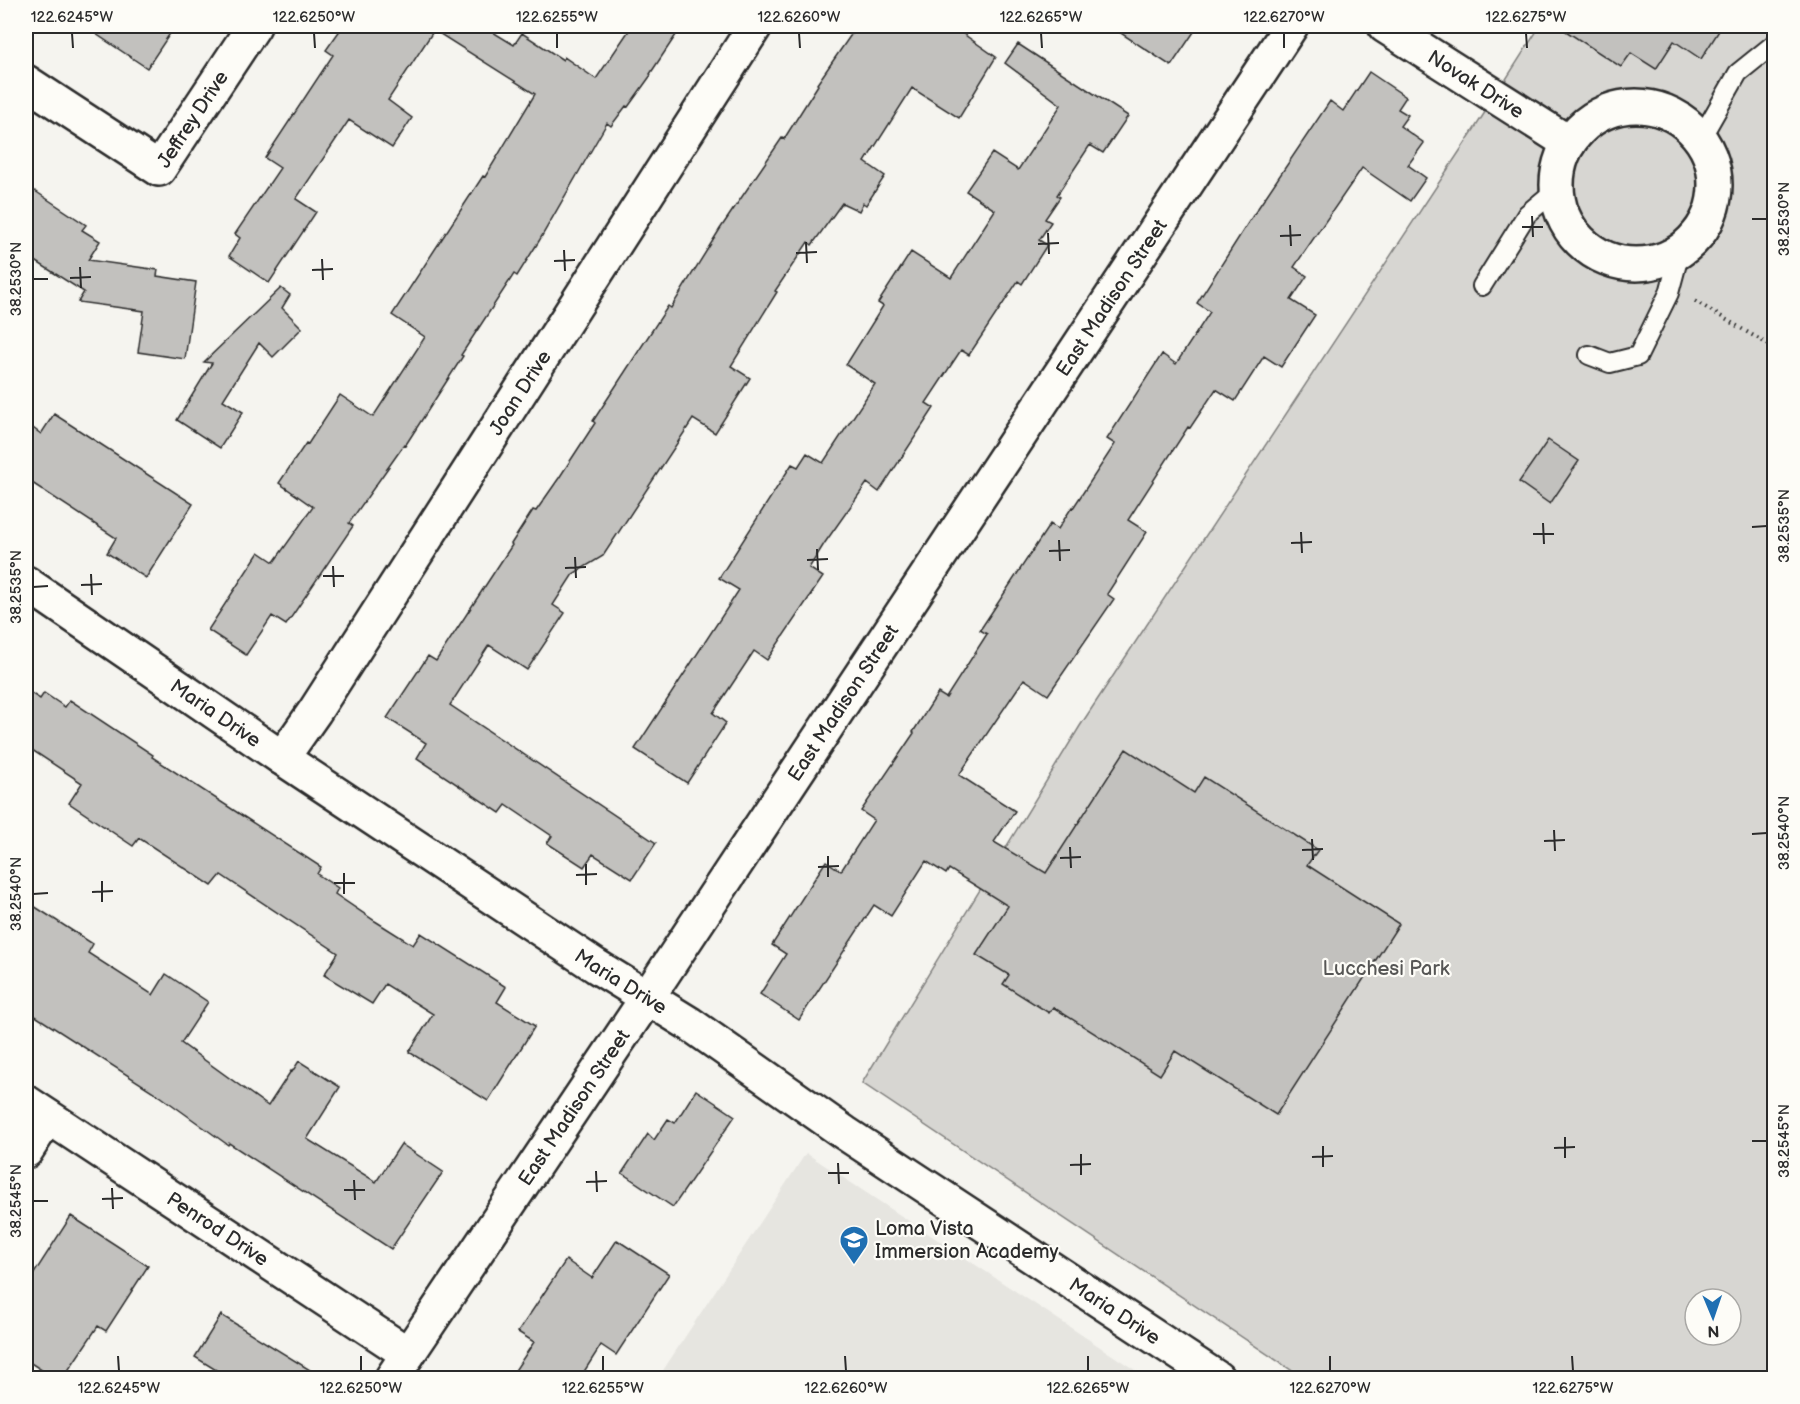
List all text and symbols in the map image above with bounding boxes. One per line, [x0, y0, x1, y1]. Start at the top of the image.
text: 122.6245°W [31, 8, 114, 27]
text: 122.6250°W [273, 8, 356, 27]
text: 122.6255°W [516, 8, 598, 27]
text: 122.6260°W [757, 8, 841, 27]
text: 122.6265°W [1000, 8, 1083, 27]
text: 122.6270°W [1243, 8, 1325, 27]
text: 122.6275°W [1486, 8, 1567, 27]
street label: Novak Drive [1423, 45, 1528, 124]
street label: Jeffrey Drive [152, 66, 234, 173]
text: 38.2530°N [1775, 182, 1794, 256]
street label: East Madison Street [1051, 215, 1173, 381]
text: 38.2530°N [7, 242, 26, 316]
street label: Joan Drive [484, 346, 557, 440]
text: 38.2535°N [1775, 489, 1794, 563]
text: 38.2535°N [7, 550, 26, 624]
street label: East Madison Street [783, 620, 904, 786]
street label: Maria Drive [165, 674, 265, 753]
text: 38.2540°N [1775, 796, 1794, 870]
text: 38.2540°N [7, 857, 26, 931]
street label: Maria Drive [570, 944, 671, 1020]
park label: Lucchesi Park [1323, 957, 1450, 981]
street label: East Madison Street [513, 1025, 636, 1191]
text: 38.2545°N [1775, 1104, 1794, 1178]
text: 38.2545°N [7, 1164, 26, 1238]
street label: Penrod Drive [162, 1187, 273, 1272]
place label: Loma Vista Immersion Academy [875, 1217, 1059, 1264]
school or university icon: Loma Vista Immersion Academy [838, 1224, 870, 1266]
street label: Maria Drive [1064, 1273, 1165, 1350]
north arrow [1683, 1287, 1743, 1347]
text: N [1707, 1321, 1720, 1340]
text: 122.6245°W [78, 1379, 161, 1398]
text: 122.6250°W [320, 1379, 403, 1398]
text: 122.6255°W [562, 1379, 644, 1398]
text: 122.6260°W [804, 1379, 888, 1398]
text: 122.6265°W [1047, 1379, 1130, 1398]
text: 122.6270°W [1289, 1379, 1371, 1398]
text: 122.6275°W [1533, 1379, 1614, 1398]

